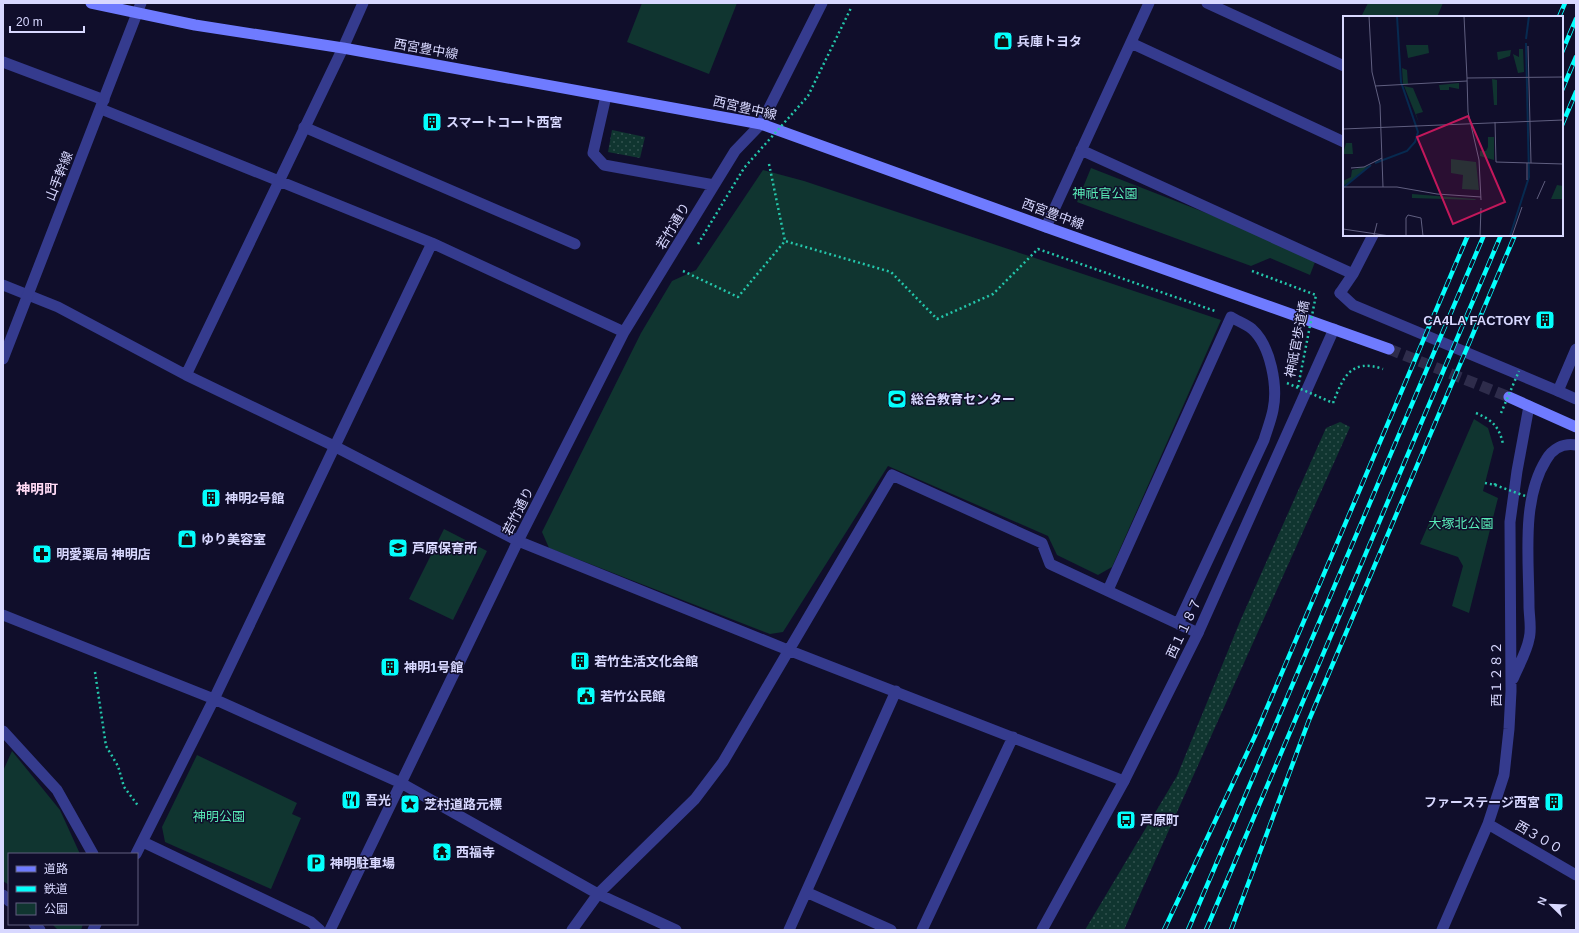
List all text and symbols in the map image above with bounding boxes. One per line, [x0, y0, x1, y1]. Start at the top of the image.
scale bar [10, 8, 84, 34]
text: 20 m [16, 15, 43, 29]
inset map [1343, 16, 1563, 236]
shop icon: 兵庫トヨタ [992, 30, 1014, 52]
place label: 兵庫トヨタ [1017, 34, 1082, 49]
street label: 西宮豊中線 [393, 36, 459, 62]
street label: 西宮豊中線 [712, 93, 778, 123]
building icon: スマートコート西宮 [421, 111, 443, 133]
place label: スマートコート西宮 [446, 115, 563, 130]
street label: 山手幹線 [42, 149, 76, 203]
park label: 神祇官公園 [1072, 186, 1138, 201]
street label: 西宮豊中線 [1020, 196, 1086, 232]
street label: 若竹通り [653, 200, 693, 252]
street label: 神祇官歩道橋 [1282, 299, 1312, 379]
building icon: CA4LA FACTORY [1534, 309, 1556, 331]
place label: CA4LA FACTORY [1423, 313, 1531, 328]
sports icon: 総合教育センター [886, 388, 908, 410]
place label: 総合教育センター [910, 392, 1015, 407]
district label: 神明町 [16, 481, 58, 497]
street label: 若竹通り [500, 484, 536, 538]
building icon: 神明2号館 [200, 487, 222, 509]
place label: 神明2号館 [225, 491, 284, 506]
park label: 大塚北公園 [1428, 516, 1494, 531]
shop icon: ゆり美容室 [176, 528, 198, 550]
place label: ゆり美容室 [201, 532, 266, 547]
school or university icon: 芦原保育所 [387, 537, 409, 559]
place label: 芦原保育所 [412, 541, 477, 556]
pharmacy icon: 明愛薬局 神明店 [31, 543, 53, 565]
place label: 明愛薬局 神明店 [56, 547, 151, 562]
street label: 西１１８７ [1163, 595, 1205, 661]
street label: 西１２８２ [1489, 641, 1504, 707]
building icon: 若竹生活文化会館 [569, 650, 591, 672]
place label: 若竹生活文化会館 [594, 654, 698, 669]
building icon: 神明1号館 [379, 656, 401, 678]
place label: 神明1号館 [404, 660, 463, 675]
public building icon: 若竹公民館 [575, 685, 597, 707]
place label: 若竹公民館 [600, 689, 665, 704]
restaurant icon: 吾光 [340, 789, 362, 811]
building icon: ファーステージ西宮 [1543, 791, 1565, 813]
place label: 吾光 [365, 793, 391, 808]
place icon: 芝村道路元標 [399, 793, 421, 815]
place label: ファーステージ西宮 [1424, 795, 1540, 810]
place label: 芝村道路元標 [424, 797, 502, 812]
park label: 神明公園 [193, 809, 245, 824]
bus stop icon: 芦原町 [1115, 809, 1137, 831]
place label: 芦原町 [1140, 813, 1179, 828]
street label: 西３００ [1513, 818, 1565, 856]
temple icon: 西福寺 [431, 841, 453, 863]
place label: 西福寺 [456, 845, 495, 860]
parking icon: 神明駐車場 [305, 852, 327, 874]
legend [8, 853, 138, 925]
place label: 神明駐車場 [330, 856, 395, 871]
text: 道路 [44, 862, 68, 876]
text: 鉄道 [44, 882, 68, 896]
north arrow [1531, 885, 1571, 925]
text: N [1535, 895, 1549, 907]
text: 公園 [44, 902, 68, 916]

